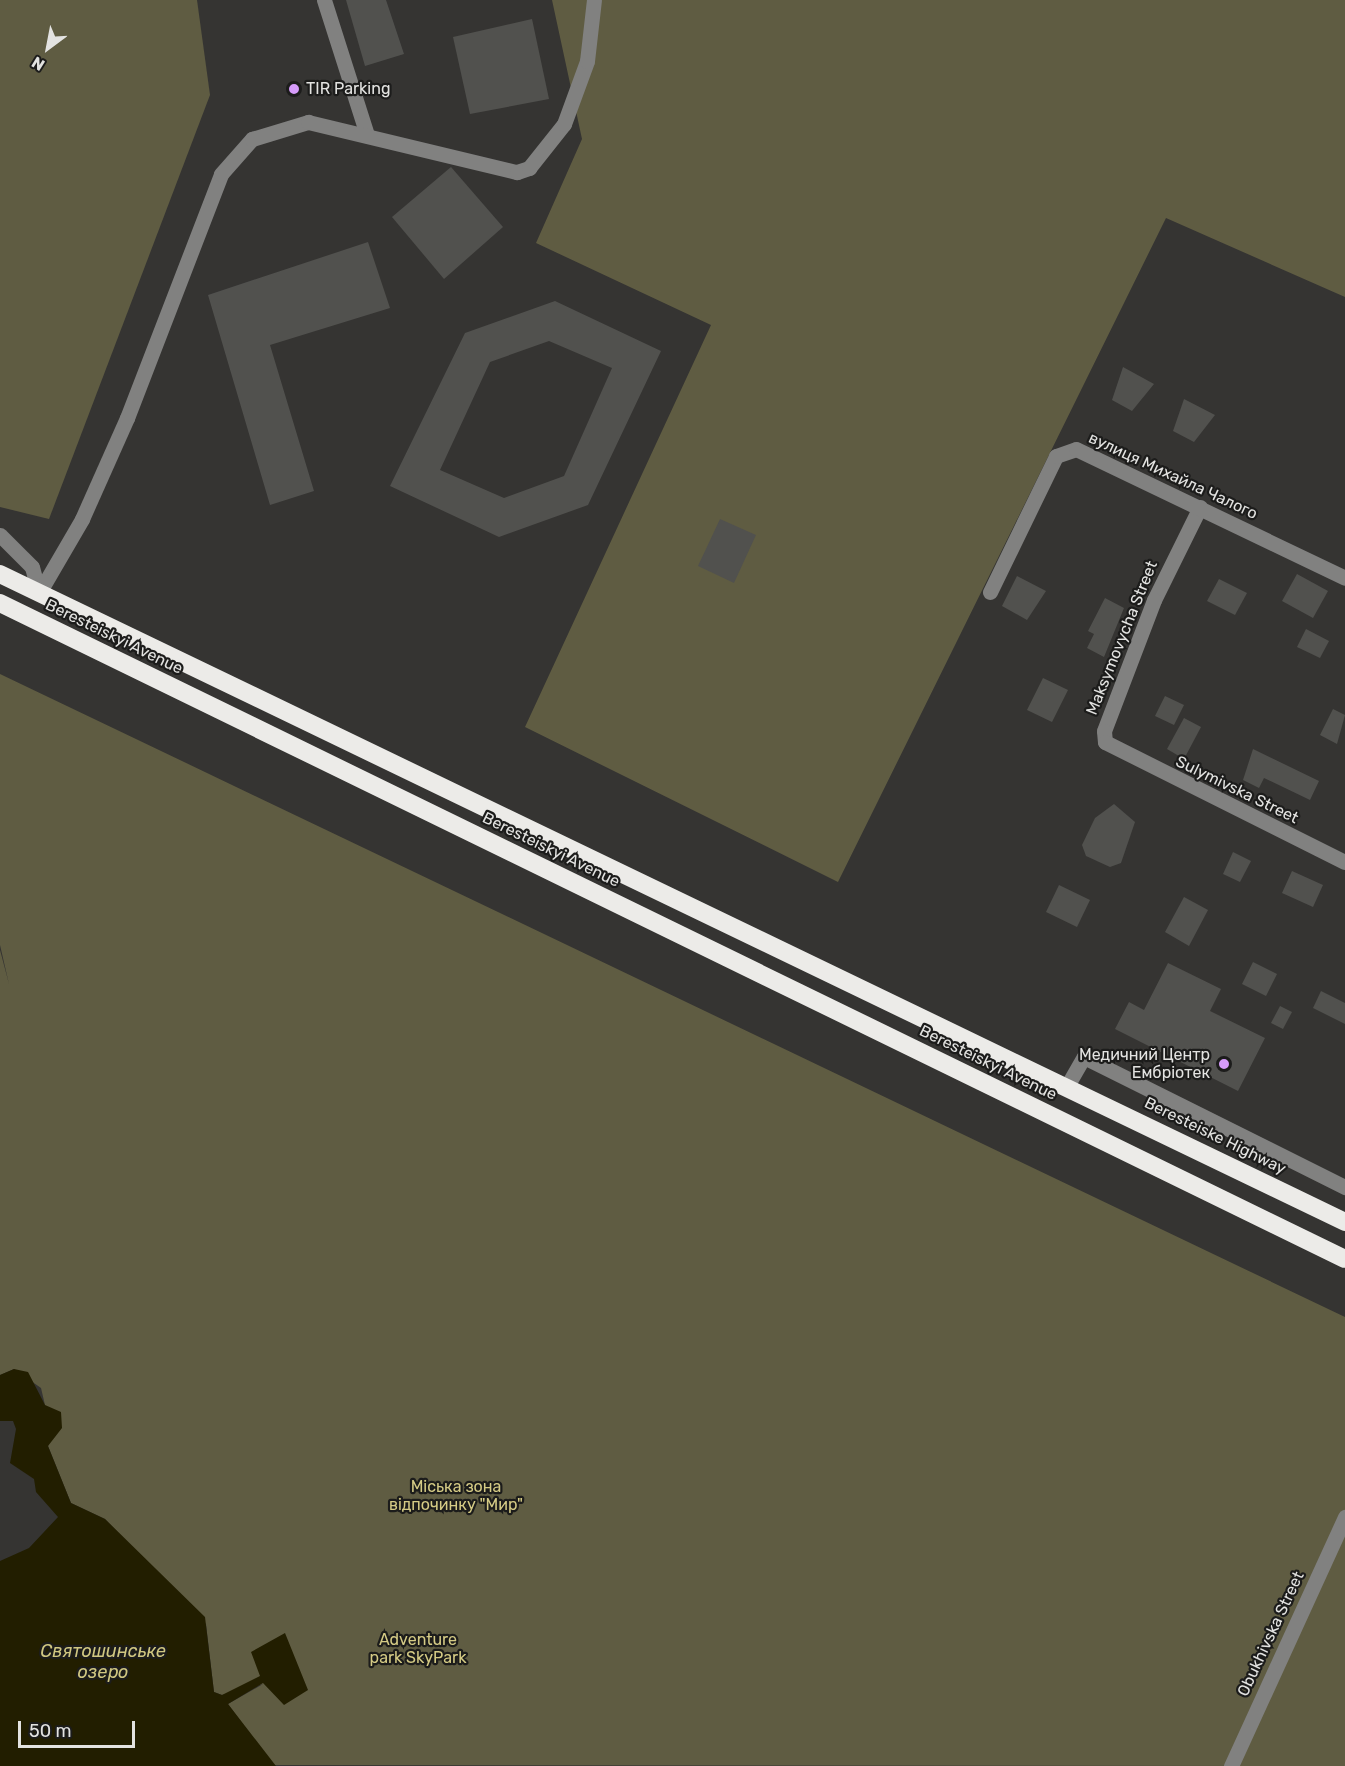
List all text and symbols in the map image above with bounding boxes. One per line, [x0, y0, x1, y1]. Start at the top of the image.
north arrow [18, 18, 78, 78]
text: N [28, 53, 48, 75]
place label: TIR Parking [306, 79, 390, 99]
marker: TIR Parking [287, 82, 301, 96]
street label: вулиця Михайла Чалого [1086, 428, 1260, 524]
street label: Maksymovycha Street [1082, 558, 1162, 718]
street label: Beresteiskyi Avenue [42, 595, 186, 679]
street label: Sulymivska Street [1172, 752, 1302, 828]
street label: Beresteiskyi Avenue [479, 808, 623, 892]
street label: Beresteiskyi Avenue [916, 1021, 1060, 1105]
place label: Медичний Центр Ембріотек [1079, 1045, 1210, 1083]
marker: Медичний Центр Ембріотек [1215, 1055, 1233, 1073]
street label: Beresteiske Highway [1141, 1093, 1289, 1179]
park label: Міська зона відпочинку "Мир" [389, 1477, 523, 1515]
street label: Obukhivska Street [1234, 1568, 1308, 1700]
park label: Adventure park SkyPark [370, 1630, 466, 1668]
water label: Святошинське озеро [40, 1641, 166, 1684]
scale bar [21, 1709, 138, 1747]
text: 50 m [29, 1720, 72, 1742]

